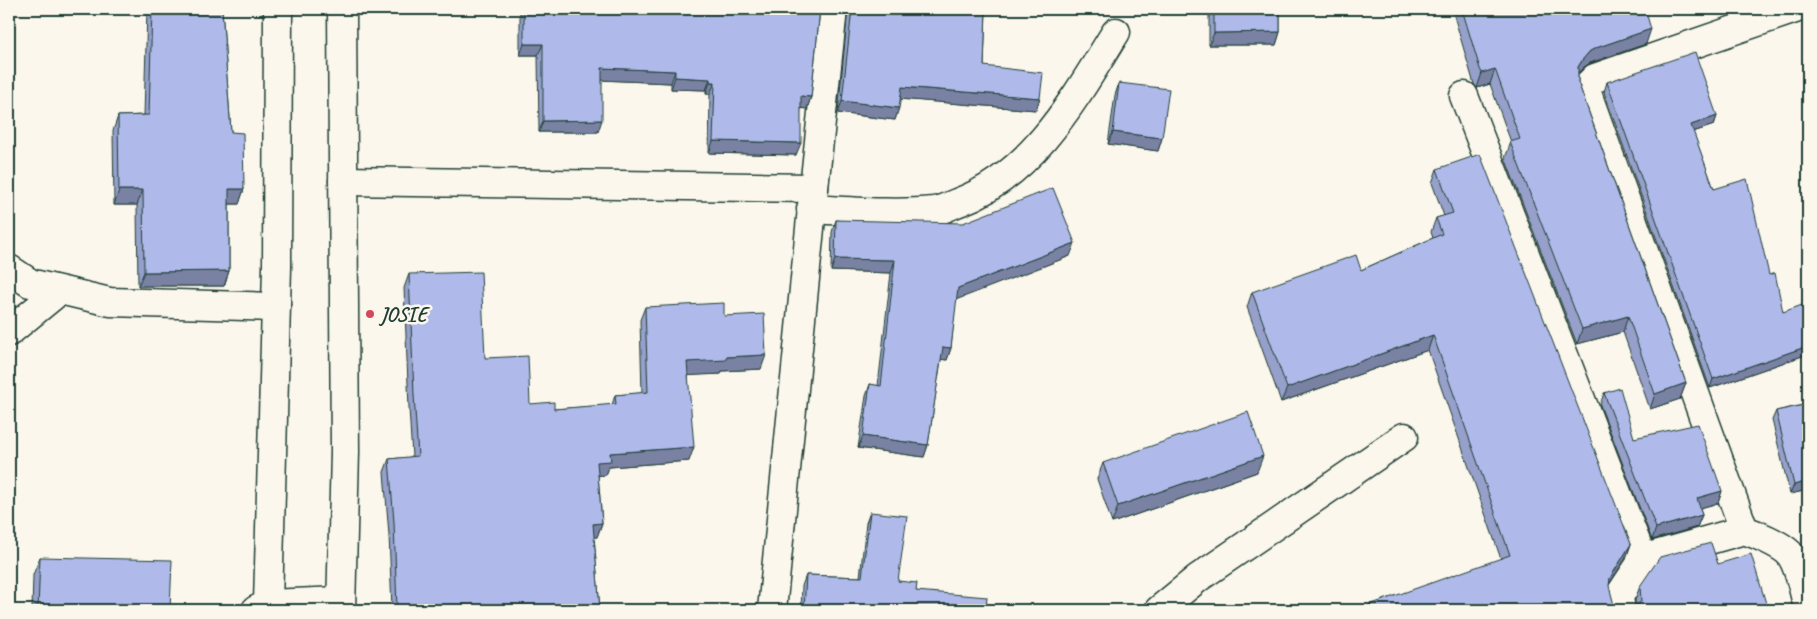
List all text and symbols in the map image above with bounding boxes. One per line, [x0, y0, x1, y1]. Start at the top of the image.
place label: JOSIE [378, 301, 430, 327]
marker: JOSIE [364, 308, 376, 320]

